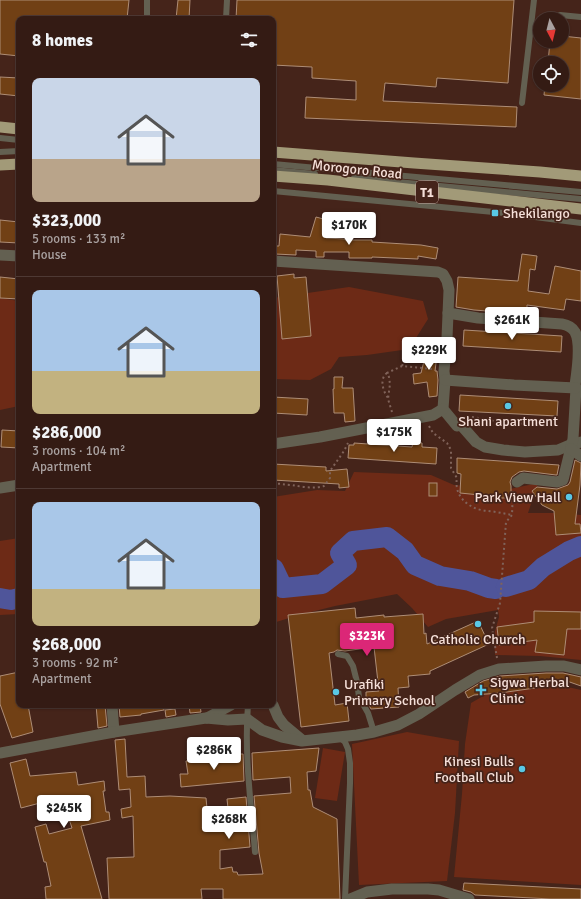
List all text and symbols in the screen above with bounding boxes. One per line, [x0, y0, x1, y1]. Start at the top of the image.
north arrow [533, 12, 569, 48]
map controls [533, 12, 569, 92]
icon: filters [238, 29, 260, 51]
text: 8 homes [32, 30, 93, 51]
button: locate [533, 56, 569, 92]
icon: home [110, 104, 182, 176]
street label: Morogoro Road [311, 156, 403, 183]
road number: T1 [416, 181, 438, 203]
place label: Shekilango [503, 205, 570, 222]
marker: Shekilango [490, 208, 500, 218]
text: $323,000 [32, 210, 101, 231]
pin: $170K [321, 212, 377, 246]
text: $170K [331, 217, 367, 233]
text: 5 rooms · 133 m² [32, 231, 125, 247]
text: House [32, 247, 67, 263]
pin: $261K [484, 307, 540, 341]
text: $261K [494, 312, 530, 328]
icon: home [110, 316, 182, 388]
pin: $229K [401, 337, 457, 371]
text: $229K [411, 342, 447, 358]
marker: Shani apartment [503, 401, 513, 411]
place label: Shani apartment [458, 413, 558, 430]
pin: $175K [366, 419, 422, 453]
text: $286,000 [32, 422, 101, 443]
text: $175K [376, 424, 412, 440]
text: 3 rooms · 104 m² [32, 443, 125, 459]
text: Apartment [32, 459, 92, 475]
place label: Park View Hall [475, 489, 561, 506]
marker: Park View Hall [564, 492, 574, 502]
icon: home [110, 528, 182, 600]
marker: Catholic Church [473, 619, 483, 629]
pin: $323K [339, 623, 395, 657]
text: $323K [349, 628, 385, 644]
place label: Catholic Church [430, 631, 526, 648]
text: $268,000 [32, 634, 101, 655]
text: 3 rooms · 92 m² [32, 655, 118, 671]
text: Apartment [32, 671, 92, 687]
place label: Sigwa Herbal Clinic [490, 674, 569, 707]
place label: Urafiki Primary School [344, 676, 435, 709]
marker: Sigwa Herbal Clinic [475, 684, 487, 696]
marker: Urafiki Primary School [331, 687, 341, 697]
pin: $286K [186, 737, 242, 771]
text: $286K [196, 742, 232, 758]
place label: Kinesi Bulls Football Club [435, 753, 514, 786]
marker: Kinesi Bulls Football Club [517, 764, 527, 774]
pin: $245K [36, 795, 92, 829]
text: $245K [46, 800, 82, 816]
pin: $268K [201, 806, 257, 840]
text: $268K [211, 811, 247, 827]

